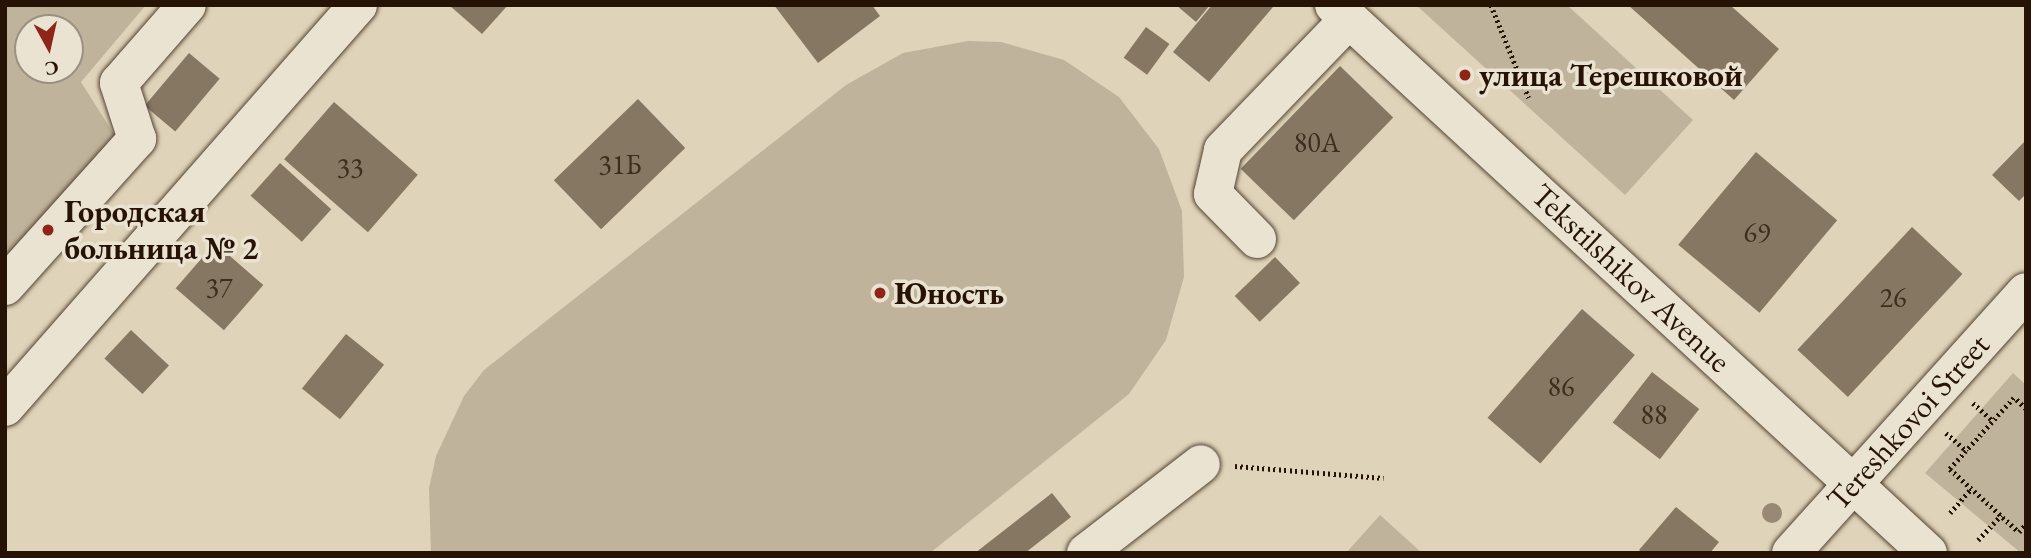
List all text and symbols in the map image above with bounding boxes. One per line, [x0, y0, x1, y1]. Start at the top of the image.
north arrow [14, 14, 84, 84]
text: С [43, 55, 60, 82]
place label: улица Терешковой [1479, 56, 1743, 94]
marker: улица Терешковой [1457, 67, 1473, 83]
house number: 80А [1294, 125, 1340, 159]
house number: 31Б [598, 147, 642, 181]
house number: 33 [337, 150, 363, 184]
street label: Tekstilshikov Avenue [1523, 176, 1739, 380]
place label: Городская больница № 2 [64, 193, 258, 268]
house number: 69 [1744, 215, 1770, 249]
marker: Городская больница № 2 [38, 220, 58, 240]
house number: 37 [206, 270, 232, 304]
place label: Юность [894, 274, 1004, 312]
house number: 26 [1880, 280, 1906, 314]
marker: Юность [872, 285, 888, 301]
street label: Tereshkovoi Street [1819, 326, 1997, 518]
house number: 86 [1548, 369, 1574, 403]
house number: 88 [1641, 397, 1667, 431]

